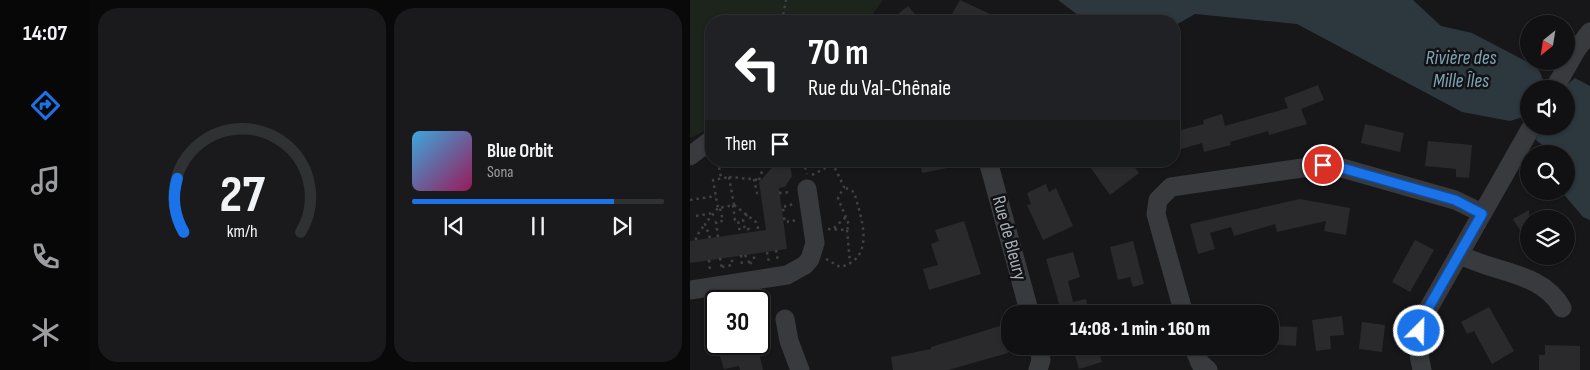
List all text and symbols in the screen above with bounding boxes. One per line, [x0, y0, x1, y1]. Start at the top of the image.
north arrow [1520, 15, 1575, 70]
map controls [1520, 15, 1575, 265]
text: 14:07 [23, 20, 67, 47]
text: 70 m [808, 32, 868, 75]
icon: left [725, 35, 790, 100]
water label: Rivière des Mille Îles [1426, 46, 1496, 93]
text: Rue du Val-Chênaie [808, 75, 951, 102]
button: sound [1520, 80, 1575, 135]
icon: directions [28, 88, 63, 123]
icon: arrive [766, 130, 794, 158]
text: Then [725, 133, 756, 156]
text: Blue Orbit [487, 140, 553, 163]
pin [1302, 144, 1344, 186]
button: search [1520, 145, 1575, 200]
icon: arrive [1309, 151, 1337, 179]
icon: music [28, 163, 63, 198]
text: Sona [487, 163, 514, 182]
text: 27 [219, 164, 265, 227]
street label: Rue de Bleury [987, 193, 1031, 283]
button: layers [1520, 210, 1575, 265]
icon: previous [440, 212, 468, 240]
icon: pause [524, 212, 552, 240]
icon: next [608, 212, 636, 240]
text: km/h [227, 221, 257, 242]
icon: phone [28, 239, 63, 274]
speed limit sign: 30 [705, 290, 770, 355]
position arrow [1392, 304, 1444, 356]
icon: climate [28, 315, 63, 350]
text: 14:08 · 1 min · 160 m [1070, 318, 1210, 341]

